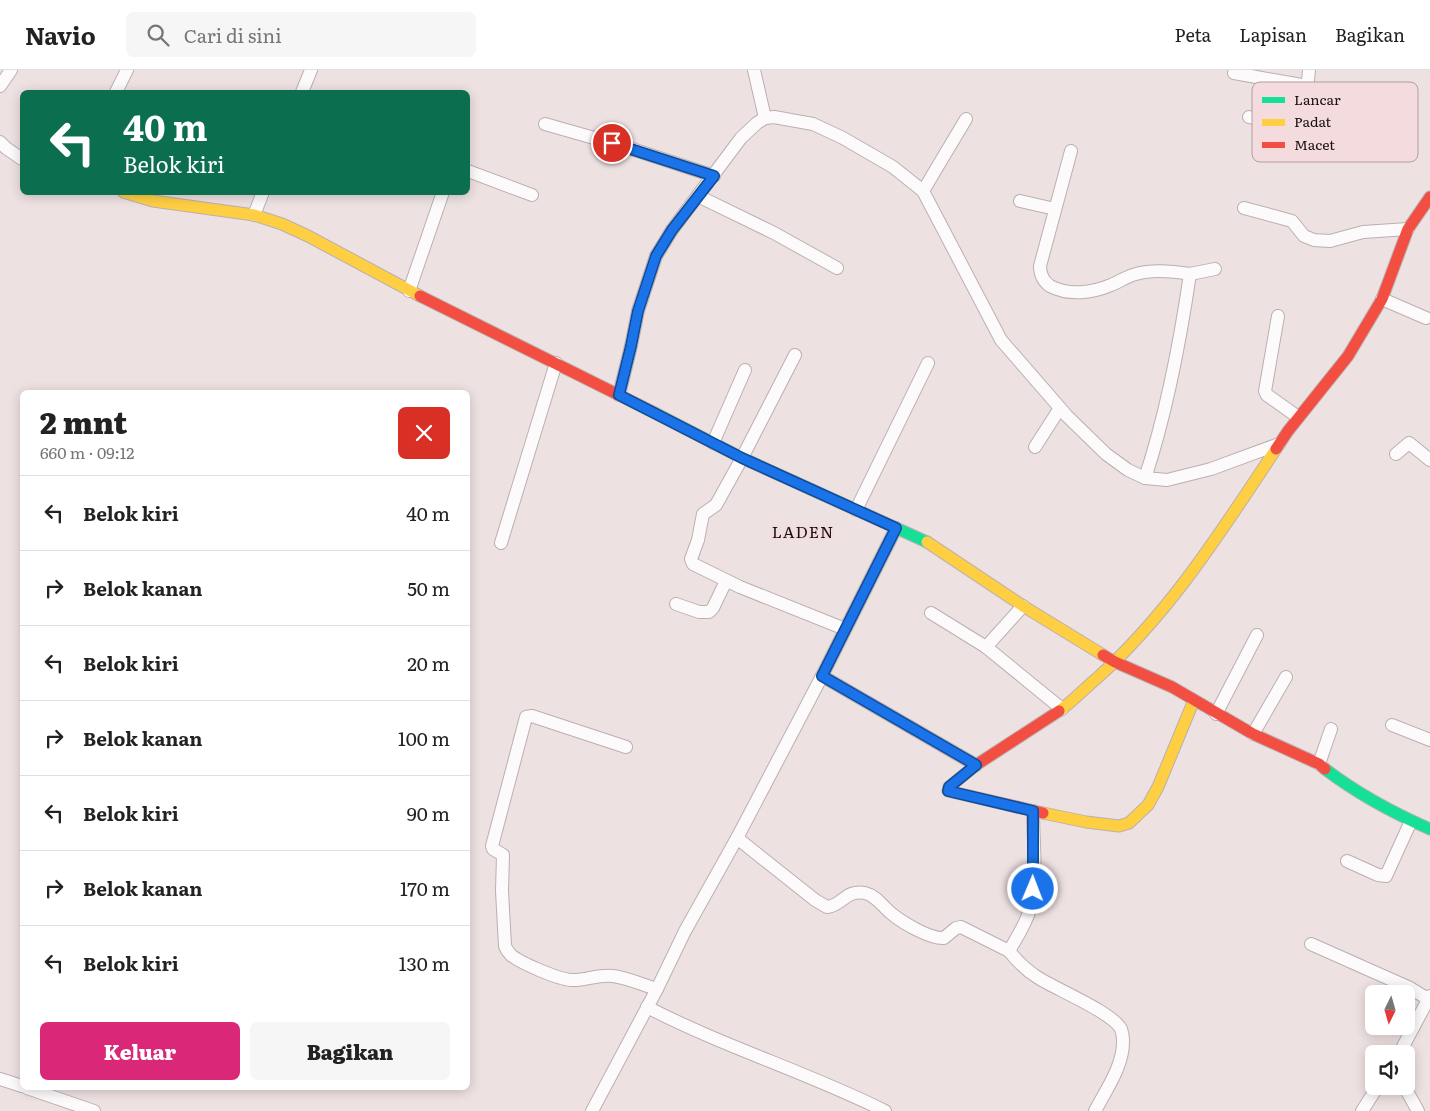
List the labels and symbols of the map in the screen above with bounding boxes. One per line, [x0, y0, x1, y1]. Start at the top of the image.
legend [1252, 82, 1418, 162]
text: Lancar [1294, 89, 1341, 109]
text: Padat [1294, 111, 1332, 131]
pin [591, 122, 633, 164]
text: Macet [1294, 134, 1335, 154]
district label: LADEN [772, 519, 834, 543]
position arrow [1006, 862, 1058, 914]
north arrow [1365, 985, 1415, 1035]

